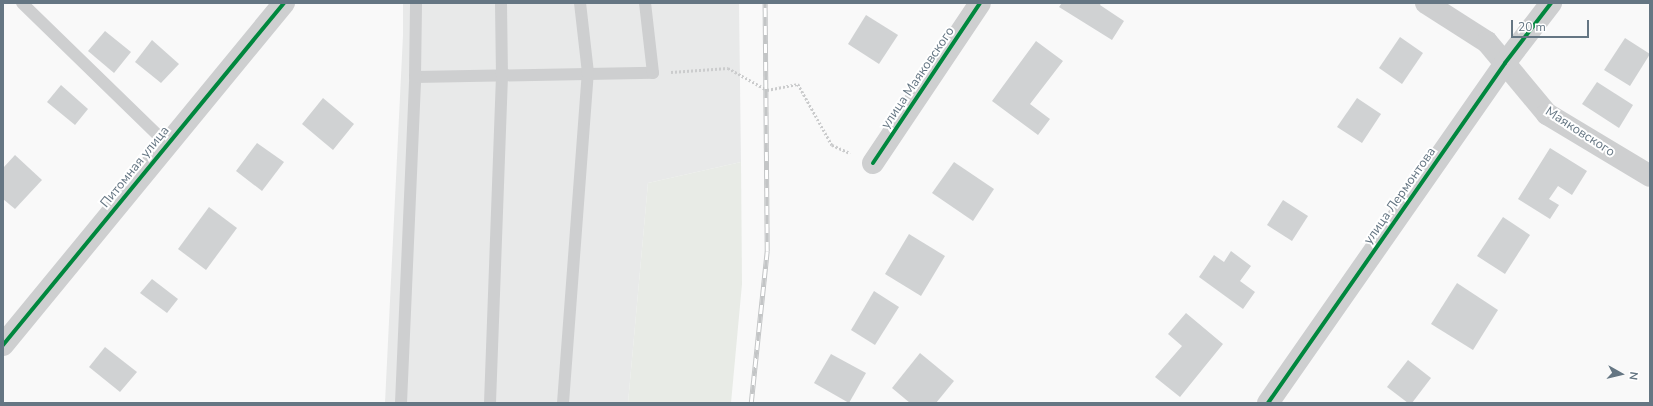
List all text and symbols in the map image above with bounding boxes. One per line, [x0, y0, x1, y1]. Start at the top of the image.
scale bar [1513, 12, 1591, 38]
text: 20 m [1518, 19, 1546, 35]
street label: улица Маяковского [878, 24, 958, 132]
street label: Маяковского [1542, 104, 1618, 160]
street label: Питомная улица [97, 123, 173, 211]
street label: улица Лермонтова [1361, 145, 1439, 247]
north arrow [1601, 354, 1641, 394]
text: N [1625, 371, 1641, 381]

